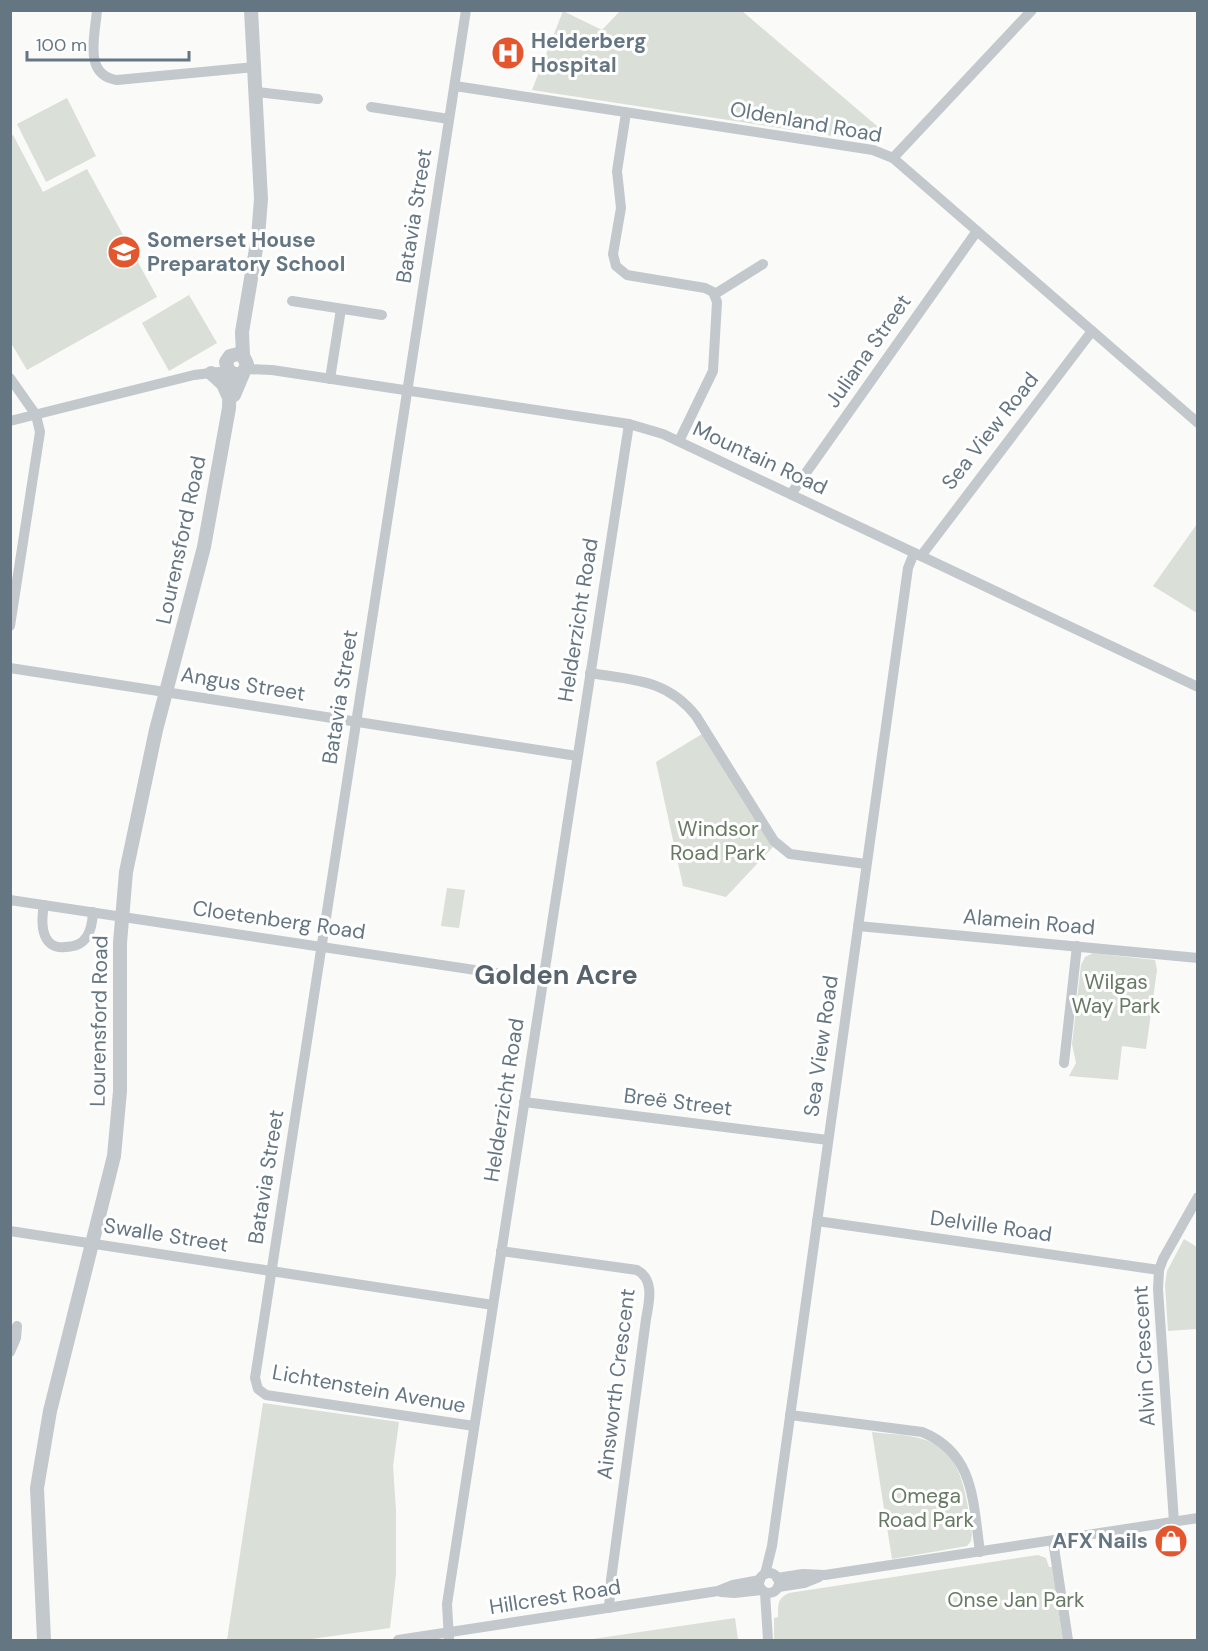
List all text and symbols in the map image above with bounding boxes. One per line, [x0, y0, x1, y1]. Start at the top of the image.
scale bar [27, 24, 189, 62]
place label: Helderberg Hospital [531, 27, 646, 79]
text: 100 m [36, 33, 87, 57]
hospital icon: Helderberg Hospital [490, 35, 526, 71]
street label: Oldenland Road [728, 95, 884, 149]
street label: Batavia Street [390, 147, 438, 285]
place label: Somerset House Preparatory School [147, 226, 345, 278]
school or university icon: Somerset House Preparatory School [106, 234, 142, 270]
street label: Juliana Street [819, 289, 917, 413]
street label: Sea View Road [935, 366, 1045, 496]
street label: Mountain Road [688, 415, 832, 501]
street label: Lourensford Road [150, 453, 212, 627]
street label: Helderzicht Road [551, 536, 605, 704]
street label: Batavia Street [316, 628, 364, 766]
street label: Angus Street [179, 660, 307, 708]
park label: Windsor Road Park [670, 815, 766, 867]
street label: Cloetenberg Road [191, 894, 367, 946]
street label: Alamein Road [962, 902, 1096, 942]
street label: Lourensford Road [84, 935, 114, 1107]
district label: Golden Acre [474, 957, 638, 992]
park label: Wilgas Way Park [1071, 968, 1161, 1020]
street label: Sea View Road [797, 974, 845, 1118]
street label: Helderzicht Road [477, 1016, 531, 1184]
street label: Breë Street [622, 1081, 734, 1123]
street label: Batavia Street [242, 1108, 290, 1246]
street label: Delville Road [928, 1204, 1054, 1248]
street label: Swalle Street [102, 1211, 230, 1259]
street label: Alvin Crescent [1126, 1285, 1162, 1427]
street label: Ainsworth Crescent [590, 1287, 642, 1481]
street label: Lichtenstein Avenue [270, 1358, 468, 1420]
park label: Omega Road Park [878, 1482, 974, 1534]
shop icon: AFX Nails [1153, 1523, 1189, 1559]
place label: AFX Nails [1052, 1527, 1148, 1555]
street label: Hillcrest Road [487, 1573, 623, 1621]
park label: Onse Jan Park [947, 1586, 1085, 1614]

